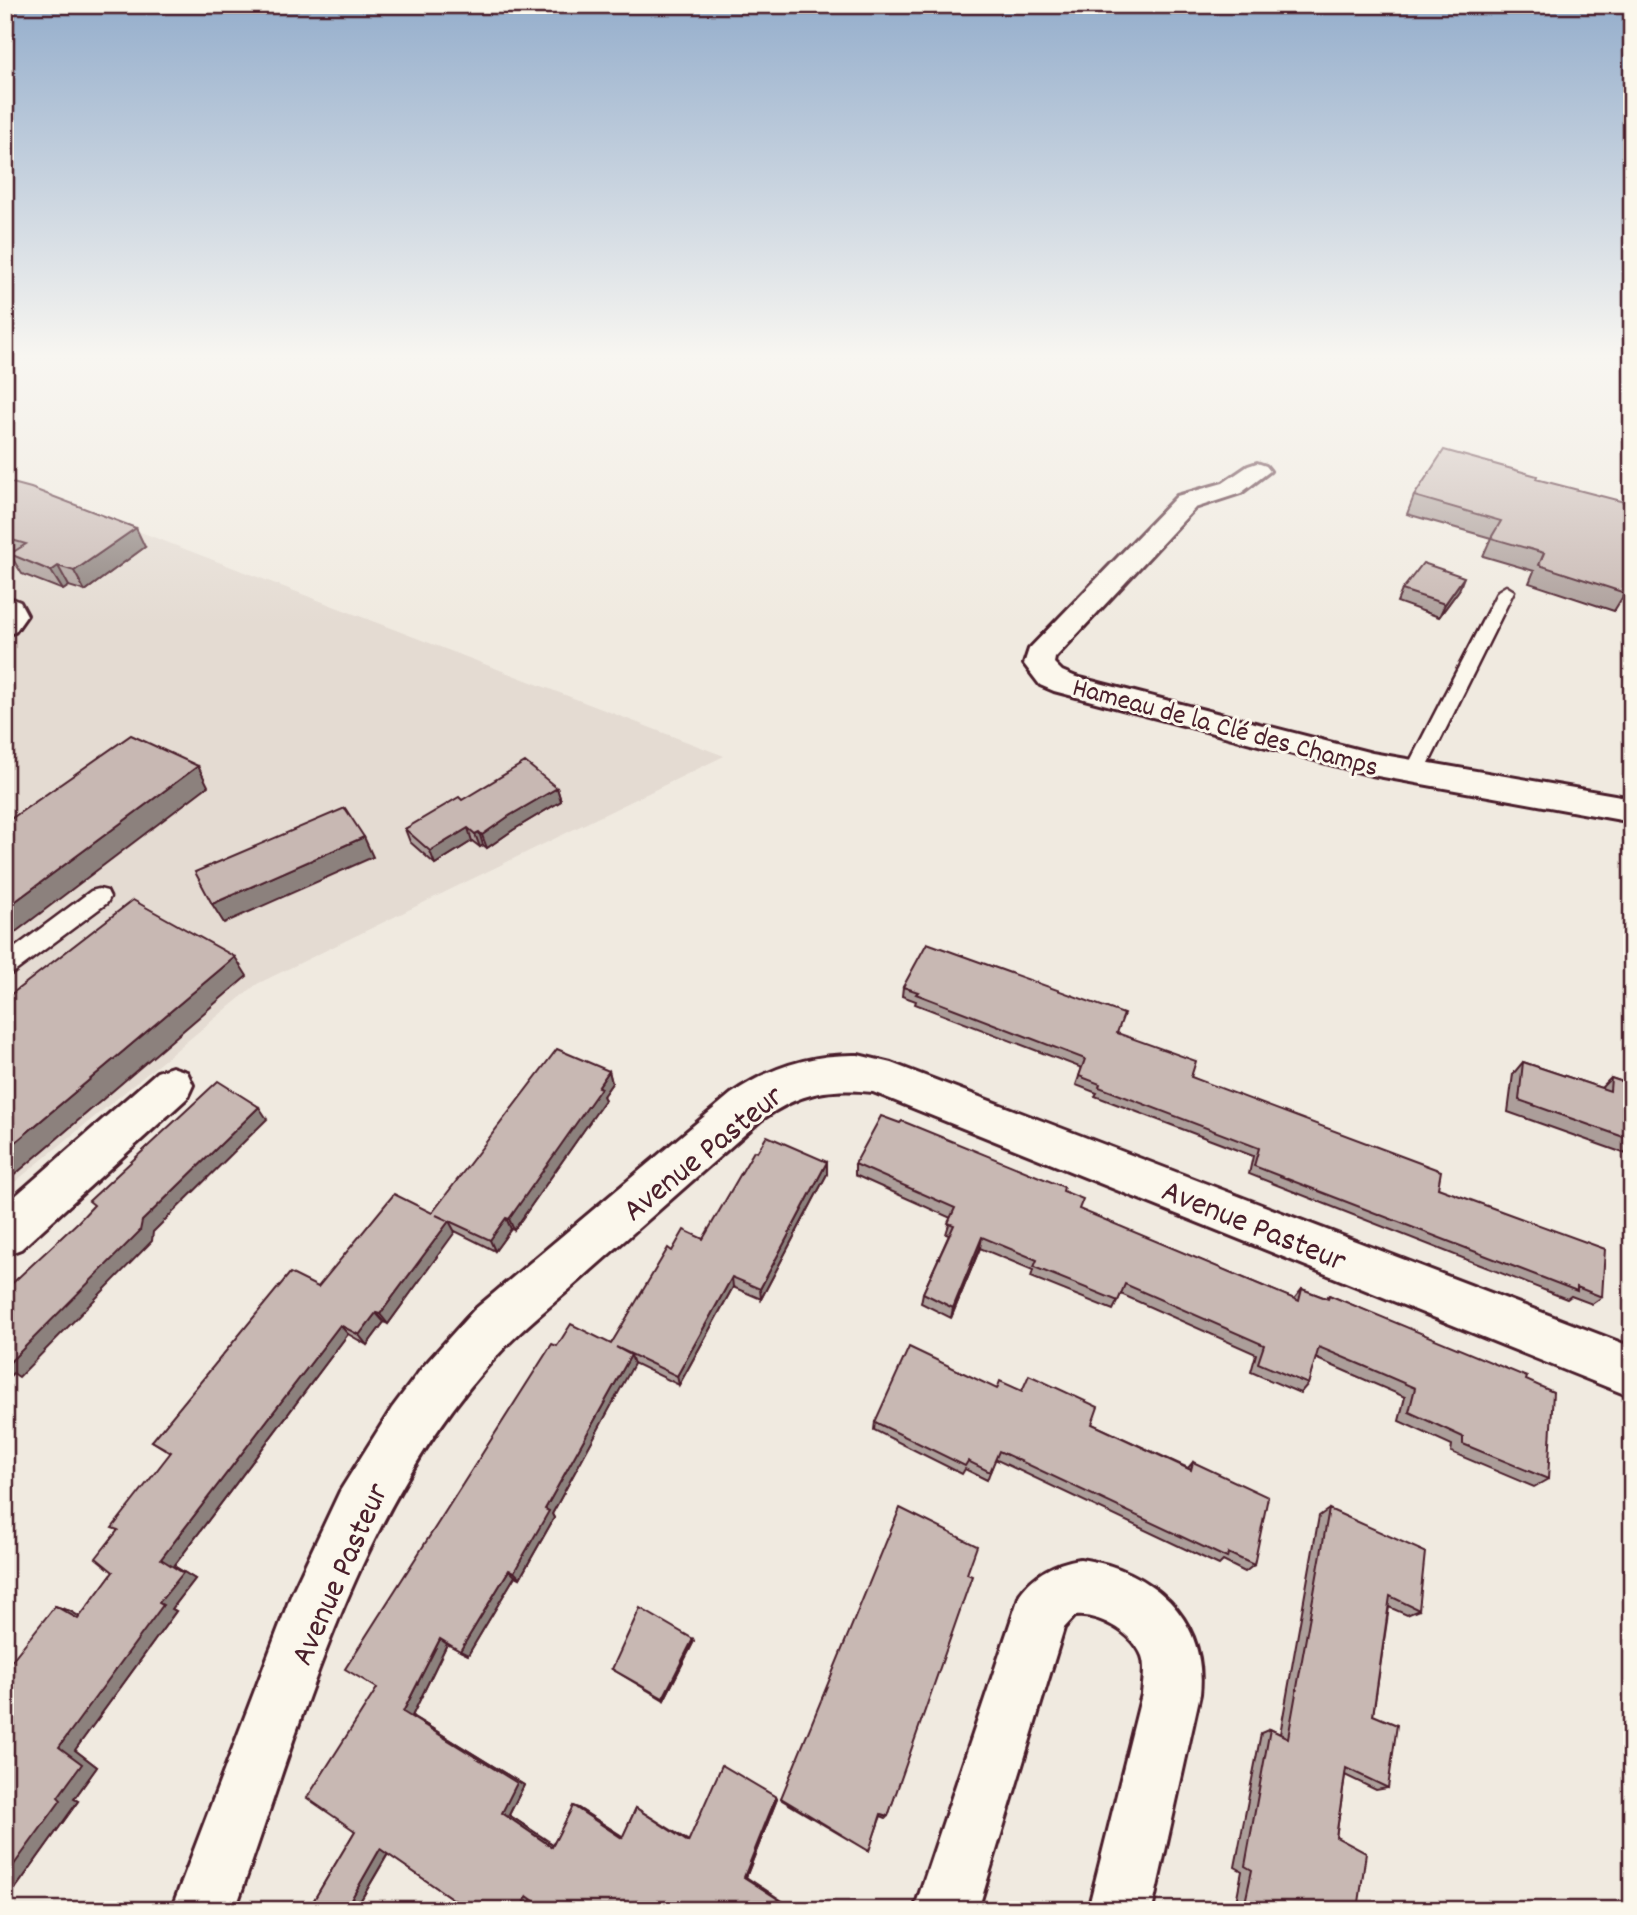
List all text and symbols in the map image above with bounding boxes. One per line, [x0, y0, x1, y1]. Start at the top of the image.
street label: Hameau de la Clé des Champs [1067, 670, 1382, 790]
street label: Avenue Pasteur [614, 1075, 796, 1235]
street label: Avenue Pasteur [1154, 1170, 1353, 1287]
street label: Avenue Pasteur [281, 1476, 404, 1674]

